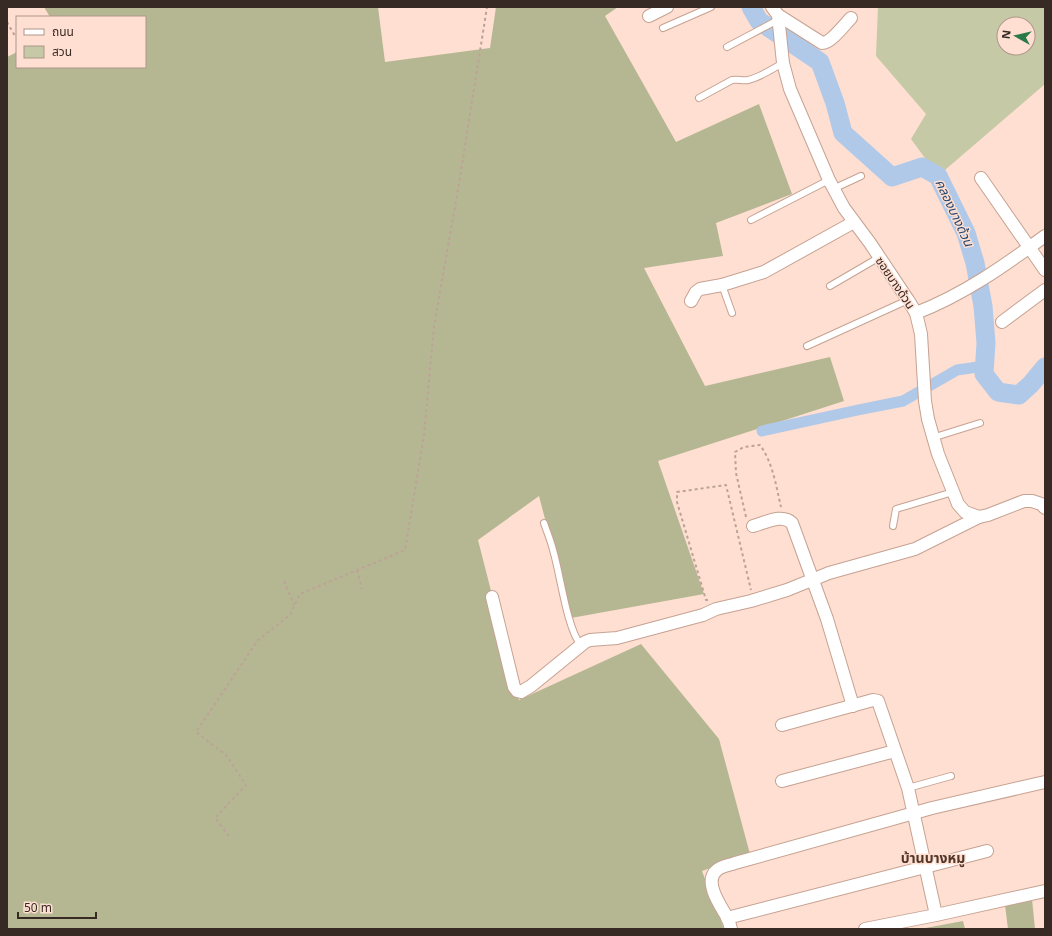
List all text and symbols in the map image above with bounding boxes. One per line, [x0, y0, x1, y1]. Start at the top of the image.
legend [16, 16, 146, 68]
north arrow [996, 16, 1036, 56]
text: ถนน [52, 23, 74, 41]
text: N [998, 29, 1016, 40]
text: สวน [52, 43, 72, 61]
water label: คลองบางด้วน [930, 176, 979, 251]
street label: ซอยบางด้วน [871, 253, 919, 313]
district label: บ้านบางหมู [901, 848, 965, 869]
scale bar [18, 894, 96, 920]
text: 50 m [24, 899, 52, 917]

